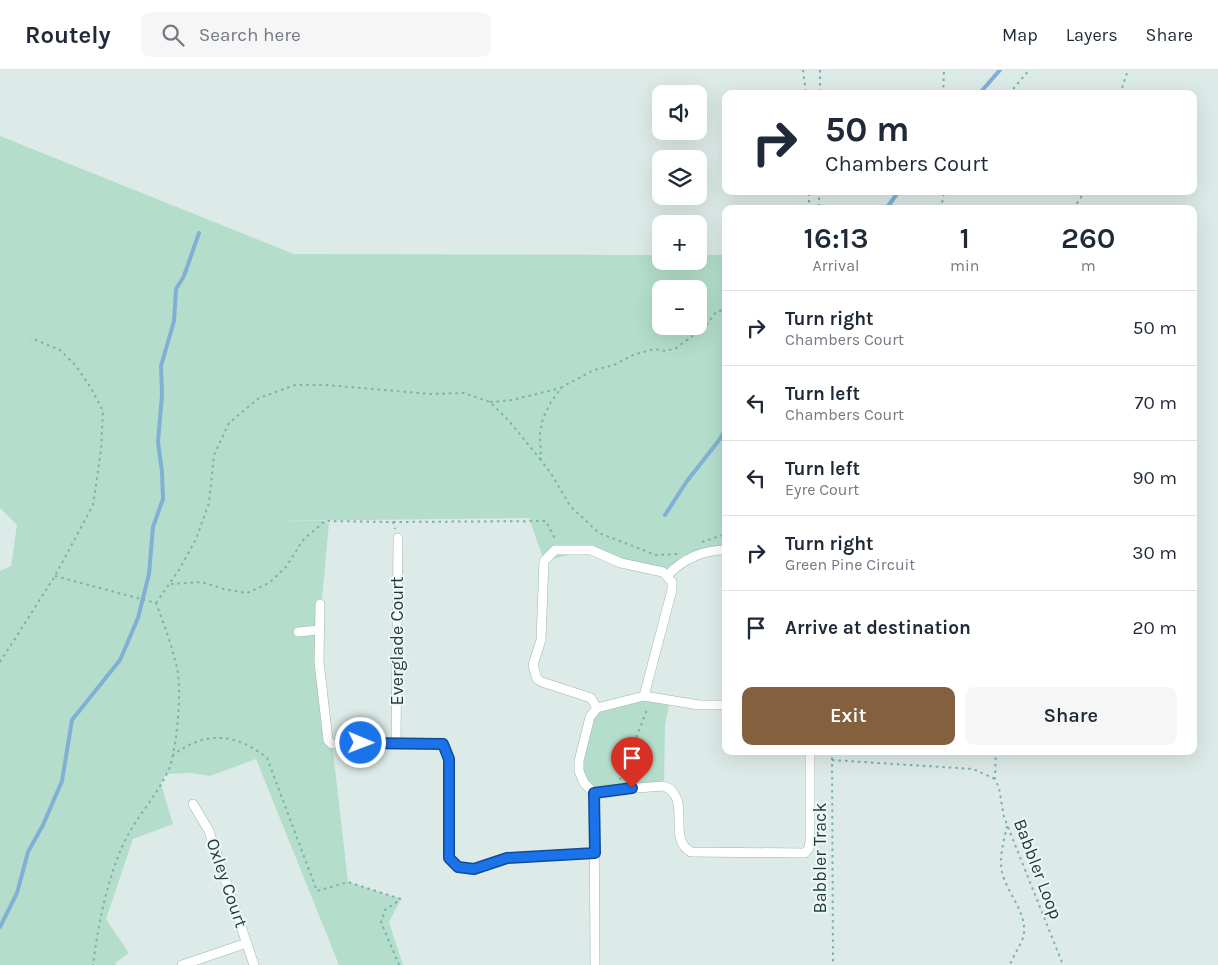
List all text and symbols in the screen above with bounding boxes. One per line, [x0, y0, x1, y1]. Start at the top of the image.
search box [141, 12, 491, 57]
text: Routely [25, 21, 111, 49]
icon: search [159, 21, 187, 49]
text: Search here [199, 24, 301, 46]
text: Map [1002, 24, 1038, 46]
text: Layers [1066, 24, 1118, 46]
text: Share [1146, 24, 1193, 46]
map controls [652, 85, 707, 335]
button: sound [652, 85, 707, 140]
text: 50 m [825, 109, 910, 150]
icon: right [742, 110, 807, 175]
button: layers [652, 150, 707, 205]
text: Chambers Court [825, 151, 989, 177]
button: + [652, 215, 707, 270]
text: 16:13 [803, 220, 869, 256]
text: 1 [960, 220, 970, 256]
text: 260 [1061, 220, 1115, 256]
text: Arrival [813, 256, 859, 275]
text: min [950, 256, 979, 275]
text: m [1081, 256, 1096, 275]
button: − [652, 280, 707, 335]
text: Turn right [785, 308, 874, 330]
icon: right [742, 314, 770, 342]
text: 50 m [1133, 317, 1177, 339]
text: Chambers Court [785, 330, 904, 349]
text: Turn left [785, 383, 860, 405]
icon: left [742, 389, 770, 417]
text: 70 m [1135, 392, 1177, 414]
text: Chambers Court [785, 405, 904, 424]
text: Turn left [785, 458, 860, 480]
icon: left [742, 464, 770, 492]
text: 90 m [1132, 467, 1177, 489]
text: Eyre Court [785, 480, 859, 499]
text: Turn right [785, 533, 874, 555]
icon: right [742, 539, 770, 567]
text: 30 m [1132, 542, 1177, 564]
text: Green Pine Circuit [785, 555, 915, 574]
street label: Everglade Court [386, 576, 408, 705]
icon: arrive [742, 614, 770, 642]
text: Arrive at destination [785, 617, 971, 639]
text: 20 m [1132, 617, 1177, 639]
button: Exit [742, 687, 955, 745]
button: Share [965, 687, 1177, 745]
position arrow [334, 716, 386, 768]
pin [611, 737, 653, 788]
icon: arrive [618, 744, 646, 772]
street label: Babbler Track [809, 802, 831, 914]
street label: Babbler Loop [1009, 816, 1067, 922]
street label: Oxley Court [201, 836, 253, 931]

